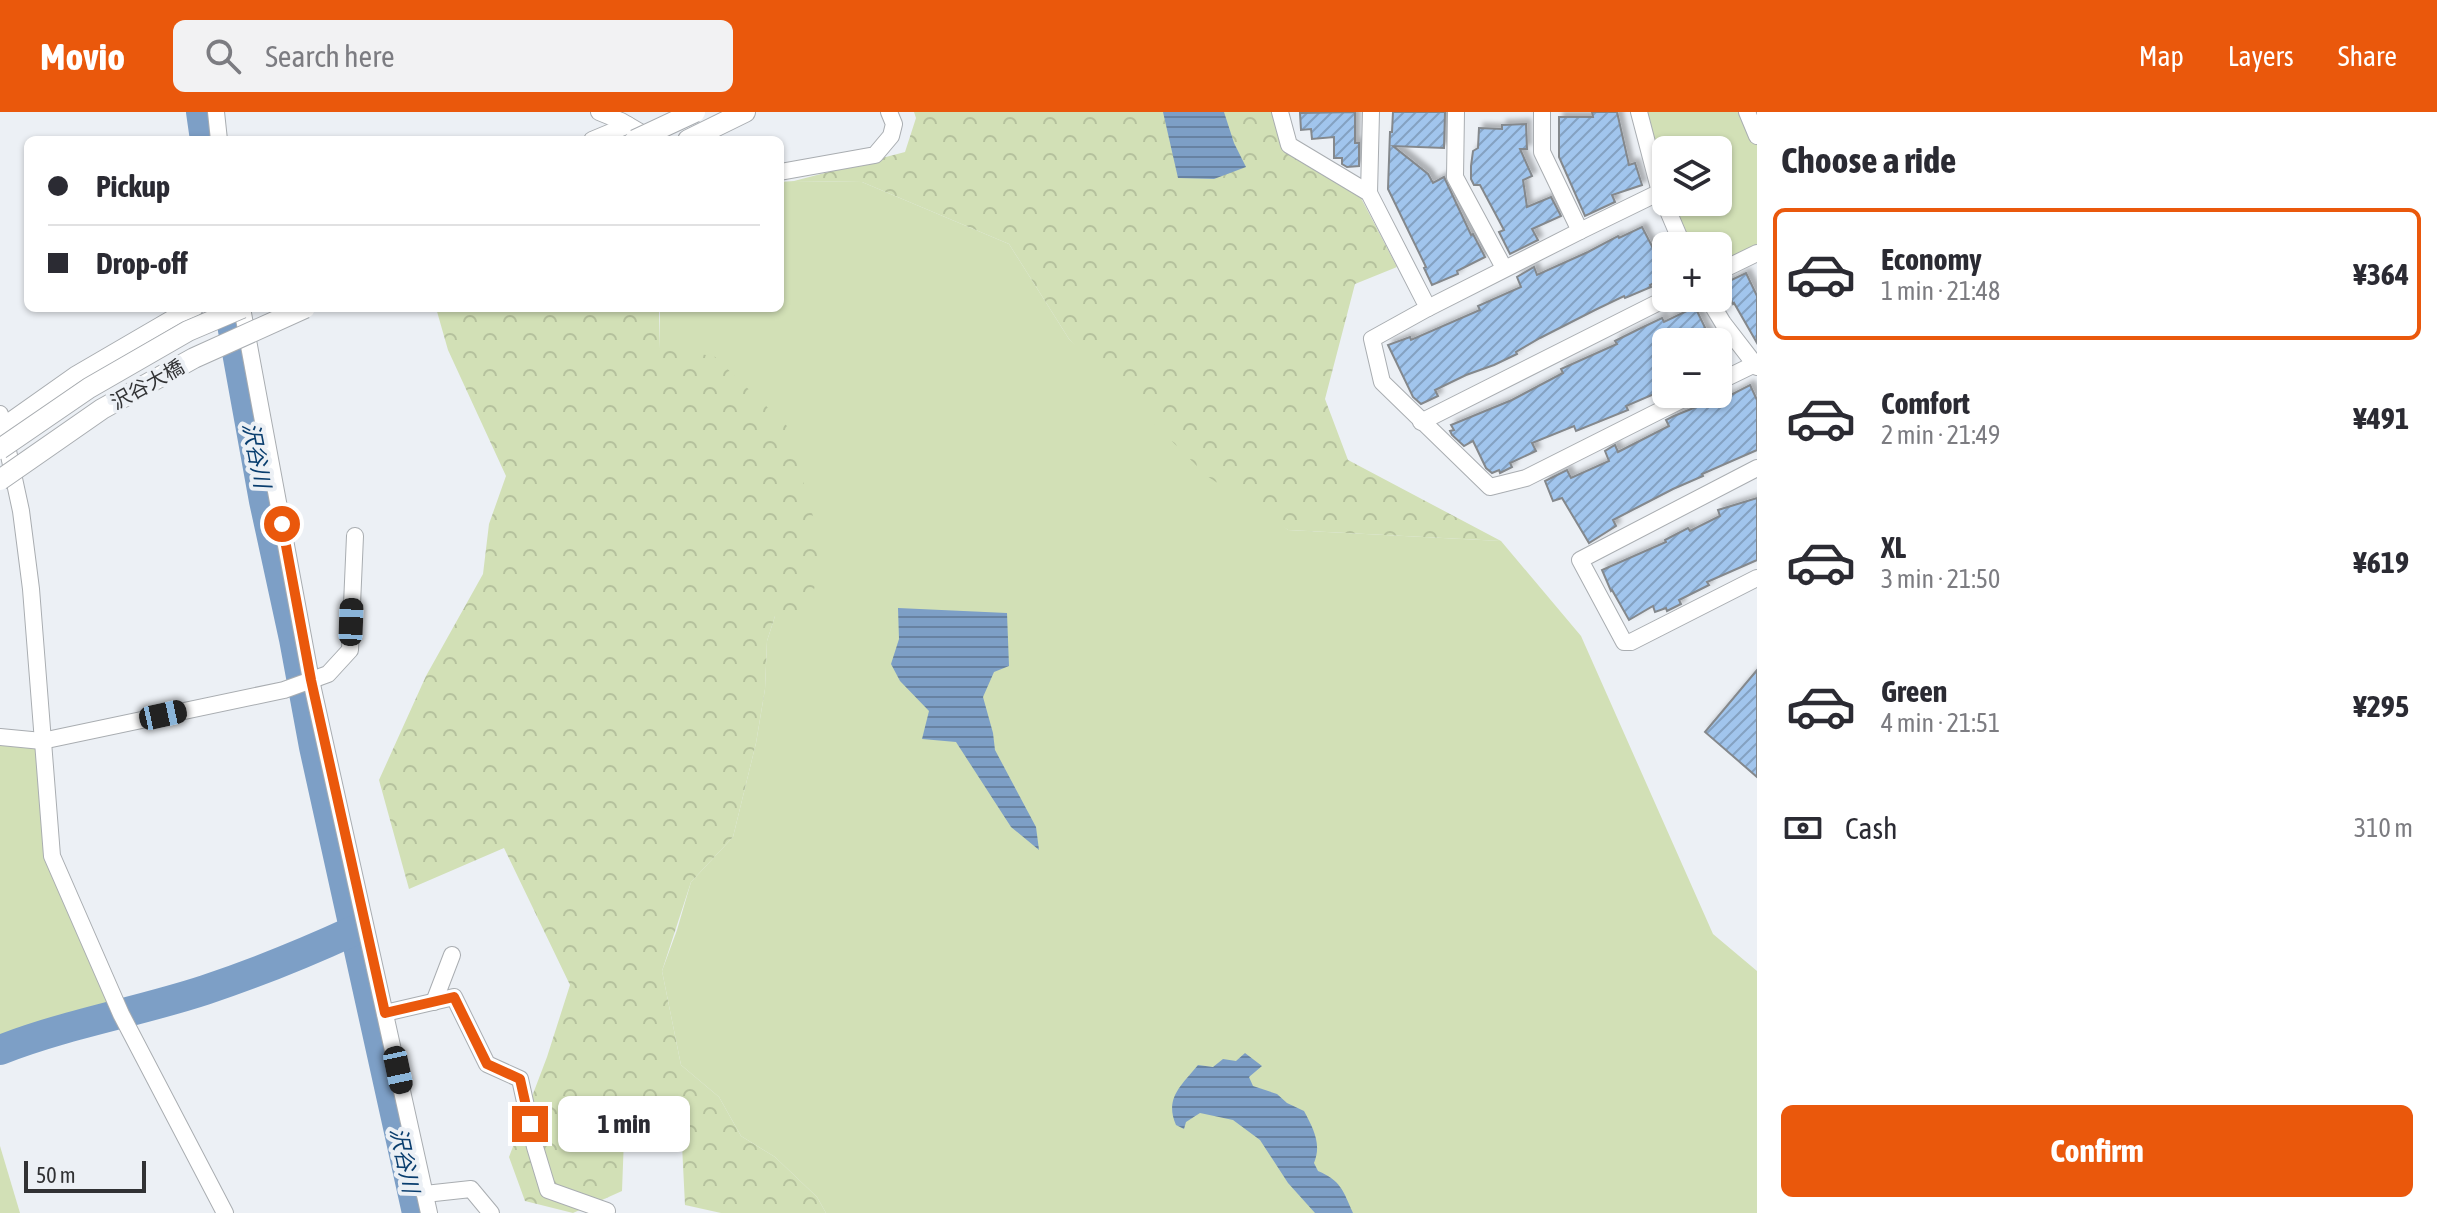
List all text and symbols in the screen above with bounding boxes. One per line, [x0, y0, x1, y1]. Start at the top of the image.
search box [173, 20, 733, 92]
icon: search [201, 34, 245, 78]
text: Movio [40, 35, 125, 78]
text: Search here [265, 39, 395, 73]
text: Map [2139, 40, 2184, 72]
text: Layers [2228, 40, 2294, 72]
text: Share [2338, 40, 2397, 72]
map controls [1652, 136, 1732, 408]
button: layers [1652, 136, 1732, 216]
text: Choose a ride [1781, 139, 1956, 181]
text: Pickup [96, 169, 170, 203]
button: + [1652, 232, 1732, 312]
icon: car [1785, 238, 1857, 310]
text: Economy [1881, 242, 1982, 276]
text: Drop-off [96, 246, 188, 280]
text: ¥364 [2353, 257, 2409, 291]
text: 1 min · 21:48 [1881, 276, 2000, 306]
button: − [1652, 328, 1732, 408]
street label: 沢谷大橋 [106, 355, 188, 413]
icon: car [1785, 382, 1857, 454]
text: Comfort [1881, 386, 1970, 420]
text: ¥491 [2353, 401, 2409, 435]
water label: 沢谷川 [238, 420, 276, 492]
text: 2 min · 21:49 [1881, 420, 2000, 450]
route start [264, 506, 300, 542]
icon: car [1785, 526, 1857, 598]
text: XL [1881, 530, 1906, 564]
text: ¥619 [2353, 545, 2409, 579]
text: 3 min · 21:50 [1881, 564, 2000, 594]
car [338, 598, 364, 646]
icon: car [1785, 670, 1857, 742]
text: Green [1881, 674, 1947, 708]
text: ¥295 [2353, 689, 2409, 723]
car [137, 698, 189, 732]
text: 4 min · 21:51 [1881, 708, 2000, 738]
icon: cash [1781, 806, 1825, 850]
text: Cash [1845, 811, 1898, 845]
text: 310 m [2354, 813, 2413, 843]
car [381, 1044, 415, 1096]
callout: 1 min [558, 1096, 690, 1152]
button: Confirm [1781, 1105, 2413, 1197]
route end [512, 1106, 548, 1142]
text: 1 min [597, 1109, 651, 1139]
water label: 沢谷川 [385, 1125, 425, 1197]
scale bar [24, 1157, 146, 1193]
text: 50 m [36, 1162, 76, 1188]

